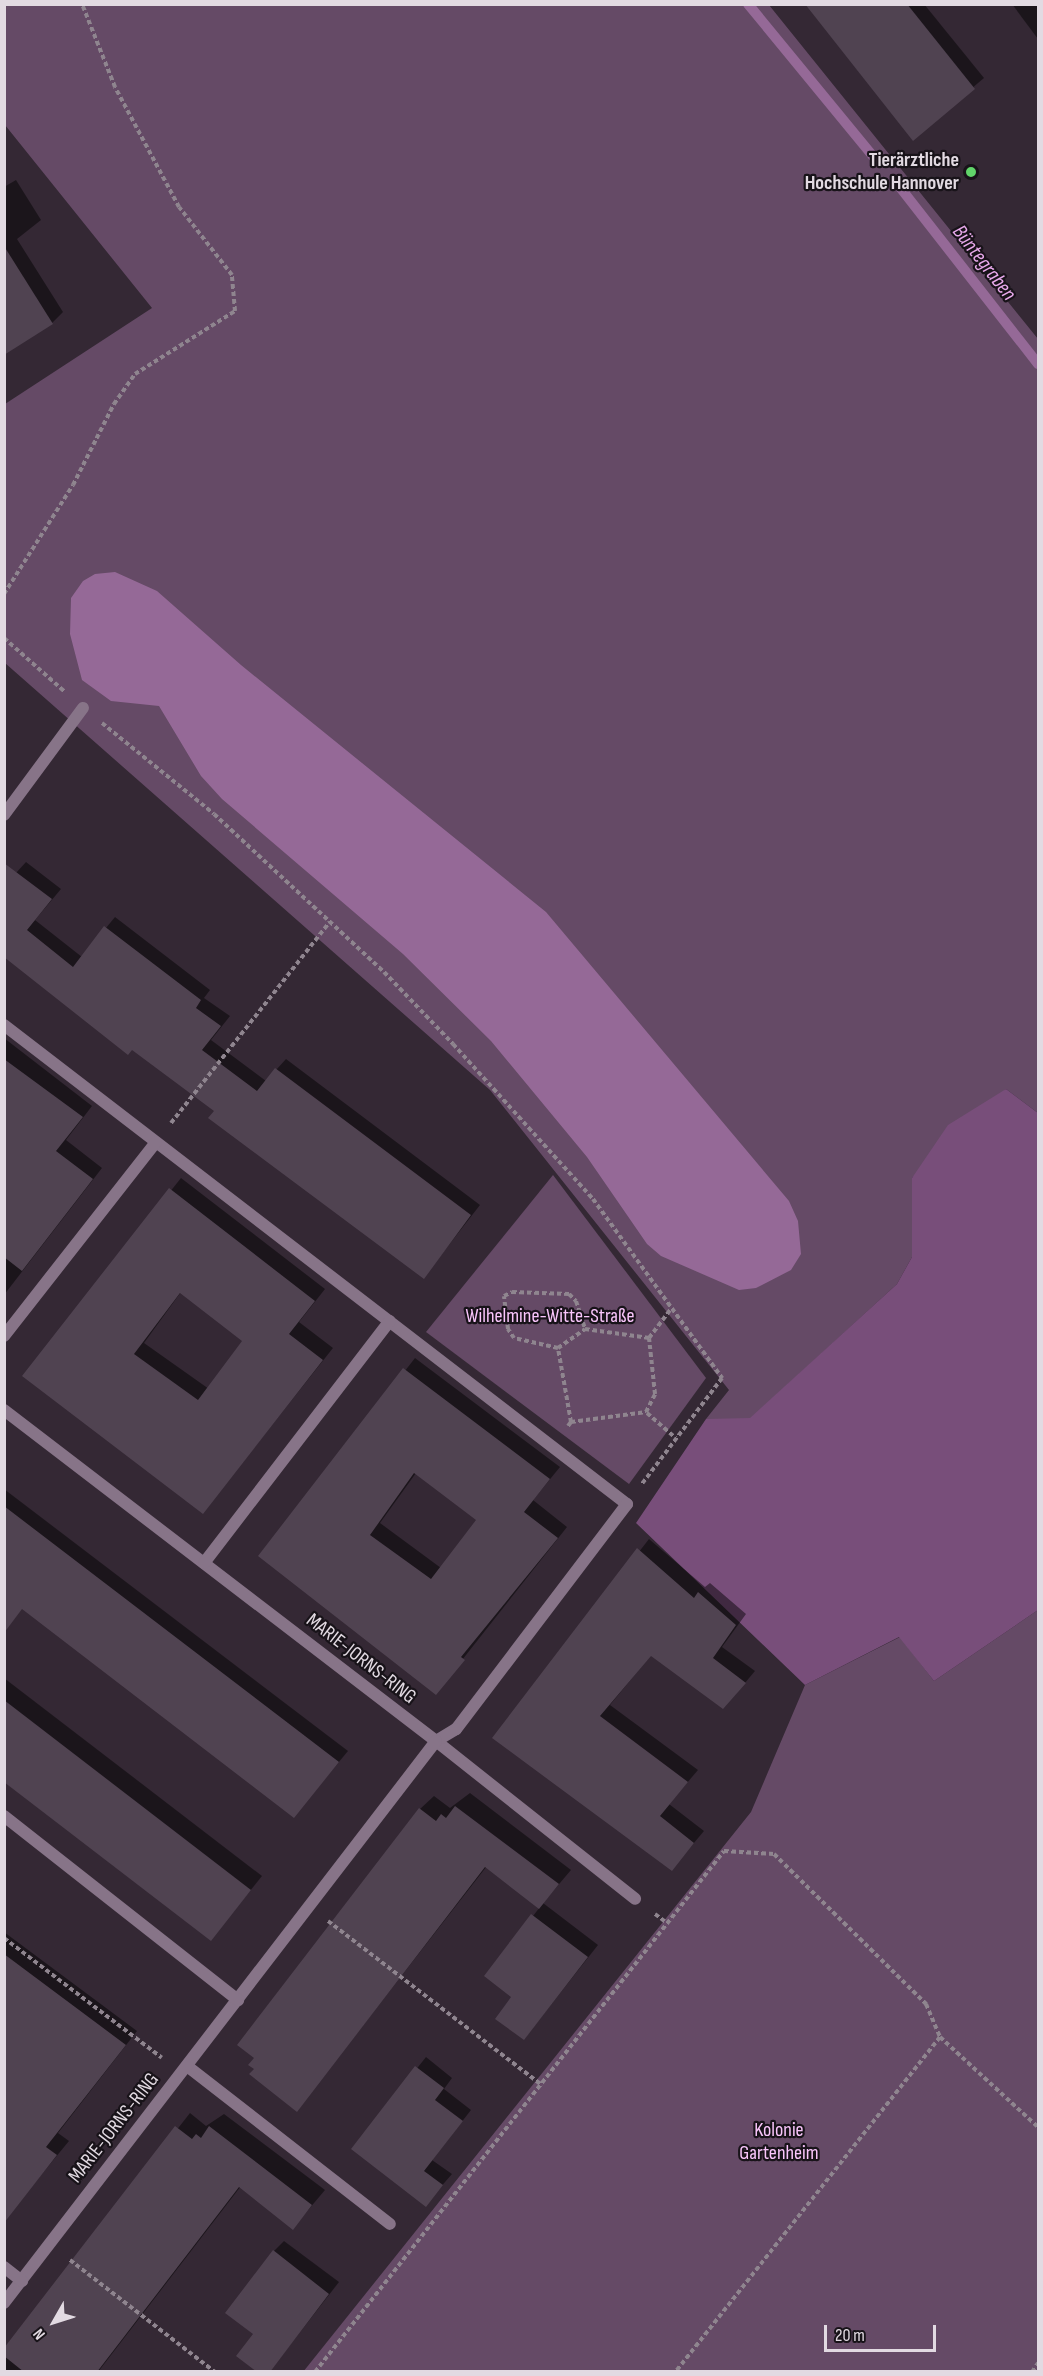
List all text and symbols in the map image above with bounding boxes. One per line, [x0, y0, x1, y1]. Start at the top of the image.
place label: Tierärztliche Hochschule Hannover [805, 148, 959, 195]
marker: Tierärztliche Hochschule Hannover [964, 165, 978, 179]
water label: Büntegraben [947, 220, 1021, 306]
park label: Wilhelmine-Witte-Straße [466, 1304, 634, 1328]
street label: MARIE-JORNS-RING [301, 1609, 421, 1709]
street label: MARIE-JORNS-RING [64, 2068, 164, 2188]
park label: Kolonie Gartenheim [739, 2119, 819, 2166]
north arrow [24, 2292, 84, 2352]
scale bar [827, 2313, 940, 2351]
text: N [30, 2324, 50, 2343]
text: 20 m [835, 2325, 865, 2346]

